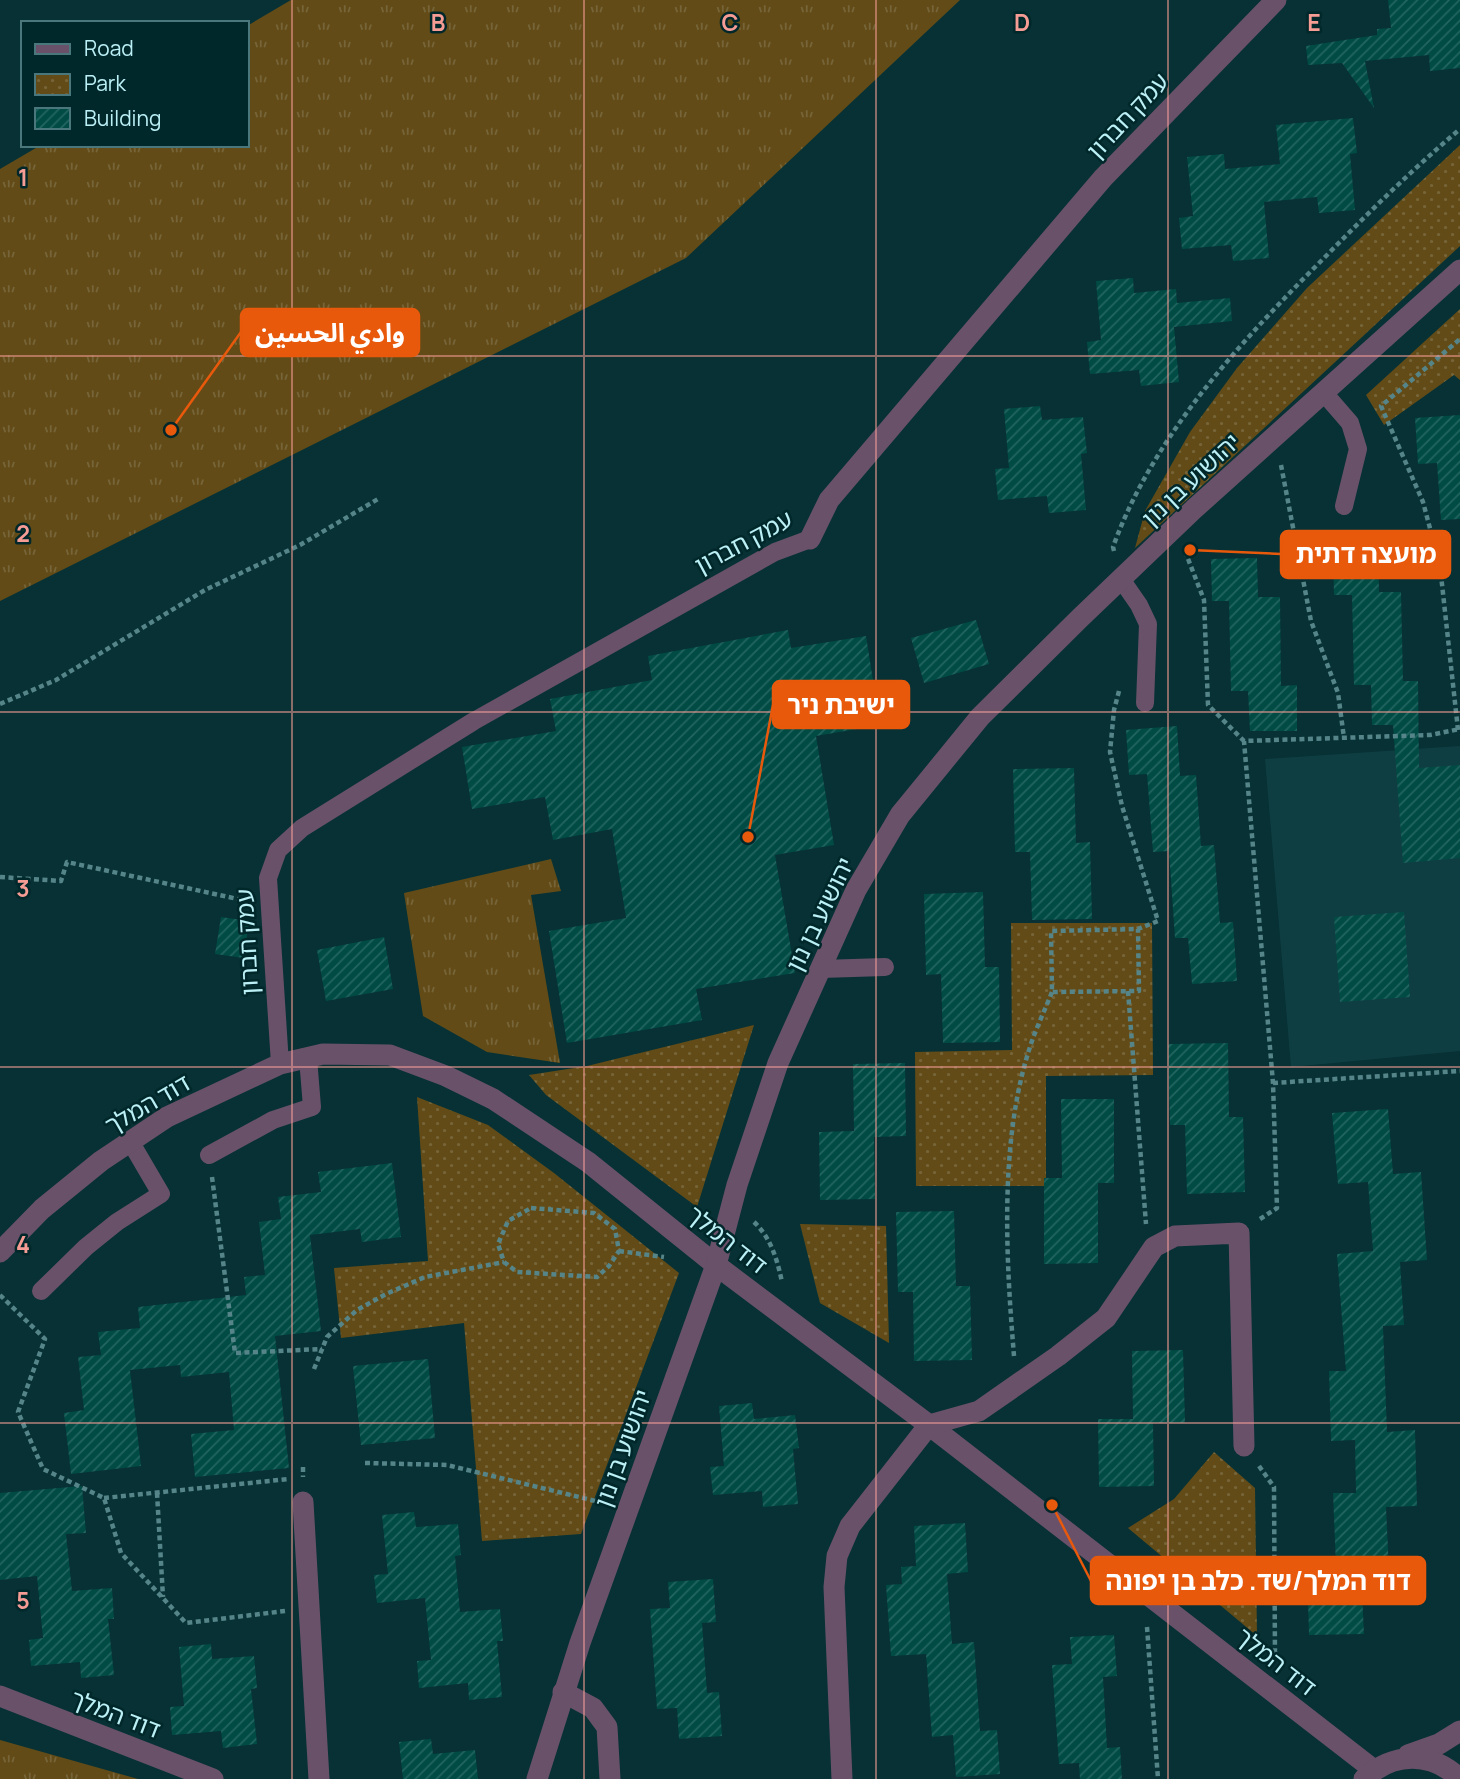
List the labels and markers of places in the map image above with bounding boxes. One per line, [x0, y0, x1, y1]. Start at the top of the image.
callout: وادي الحسين [241, 309, 419, 356]
callout: מועצה דתית [1281, 531, 1450, 578]
callout: ישיבת ניר [773, 681, 909, 728]
callout: דוד המלך/שד. כלב בן יפונה [1091, 1557, 1425, 1604]

